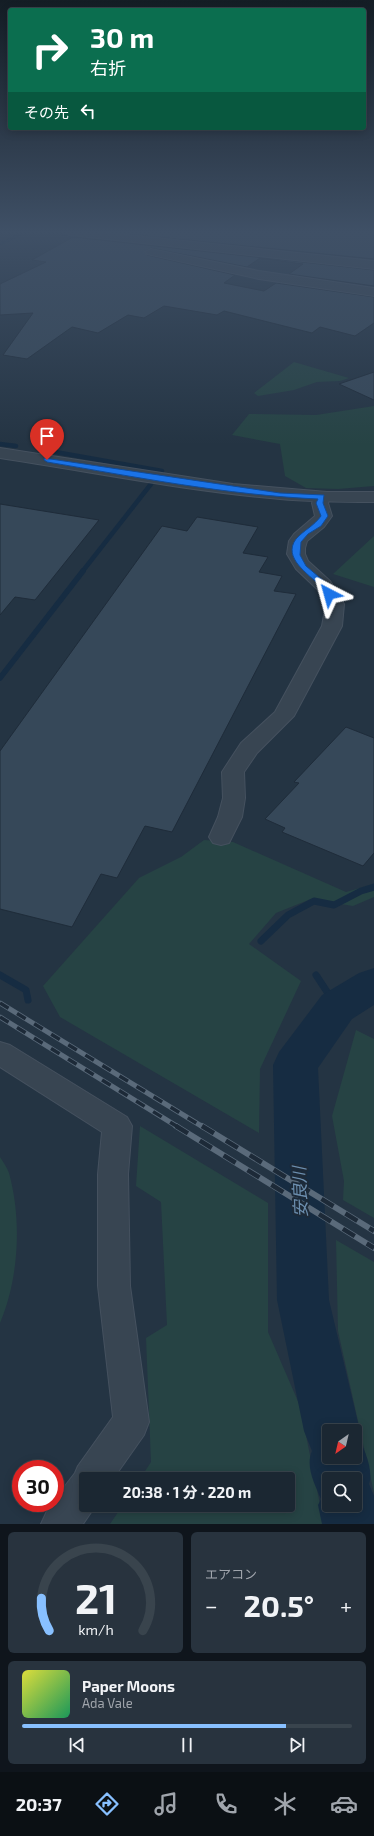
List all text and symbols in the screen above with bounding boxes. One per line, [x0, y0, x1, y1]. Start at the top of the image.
text: 30 m [90, 20, 154, 54]
icon: right [24, 24, 76, 76]
text: 右折 [90, 57, 126, 79]
icon: left [77, 100, 99, 122]
text: その先 [24, 103, 69, 121]
pin [30, 419, 64, 460]
icon: arrive [36, 425, 58, 447]
position arrow [308, 573, 350, 615]
water label: 安良川 [288, 1164, 310, 1218]
north arrow [322, 1424, 362, 1464]
map controls [322, 1424, 362, 1512]
speed limit sign: 30 [12, 1460, 64, 1512]
button: search [322, 1472, 362, 1512]
text: 20:38 · 1 分 · 220 m [123, 1483, 251, 1501]
text: エアコン [205, 1566, 257, 1582]
text: 21 [74, 1571, 117, 1621]
text: 20.5° [244, 1587, 314, 1623]
text: − [205, 1592, 218, 1618]
text: + [340, 1592, 352, 1618]
text: km/h [78, 1620, 113, 1637]
text: Paper Moons [82, 1677, 175, 1695]
text: Ada Vale [82, 1695, 133, 1711]
icon: previous [66, 1734, 88, 1756]
icon: pause [176, 1734, 198, 1756]
icon: next [286, 1734, 308, 1756]
icon: directions [93, 1790, 121, 1818]
icon: music [152, 1790, 180, 1818]
icon: phone [212, 1790, 240, 1818]
icon: climate [271, 1790, 299, 1818]
icon: car [330, 1790, 358, 1818]
text: 20:37 [16, 1793, 62, 1815]

